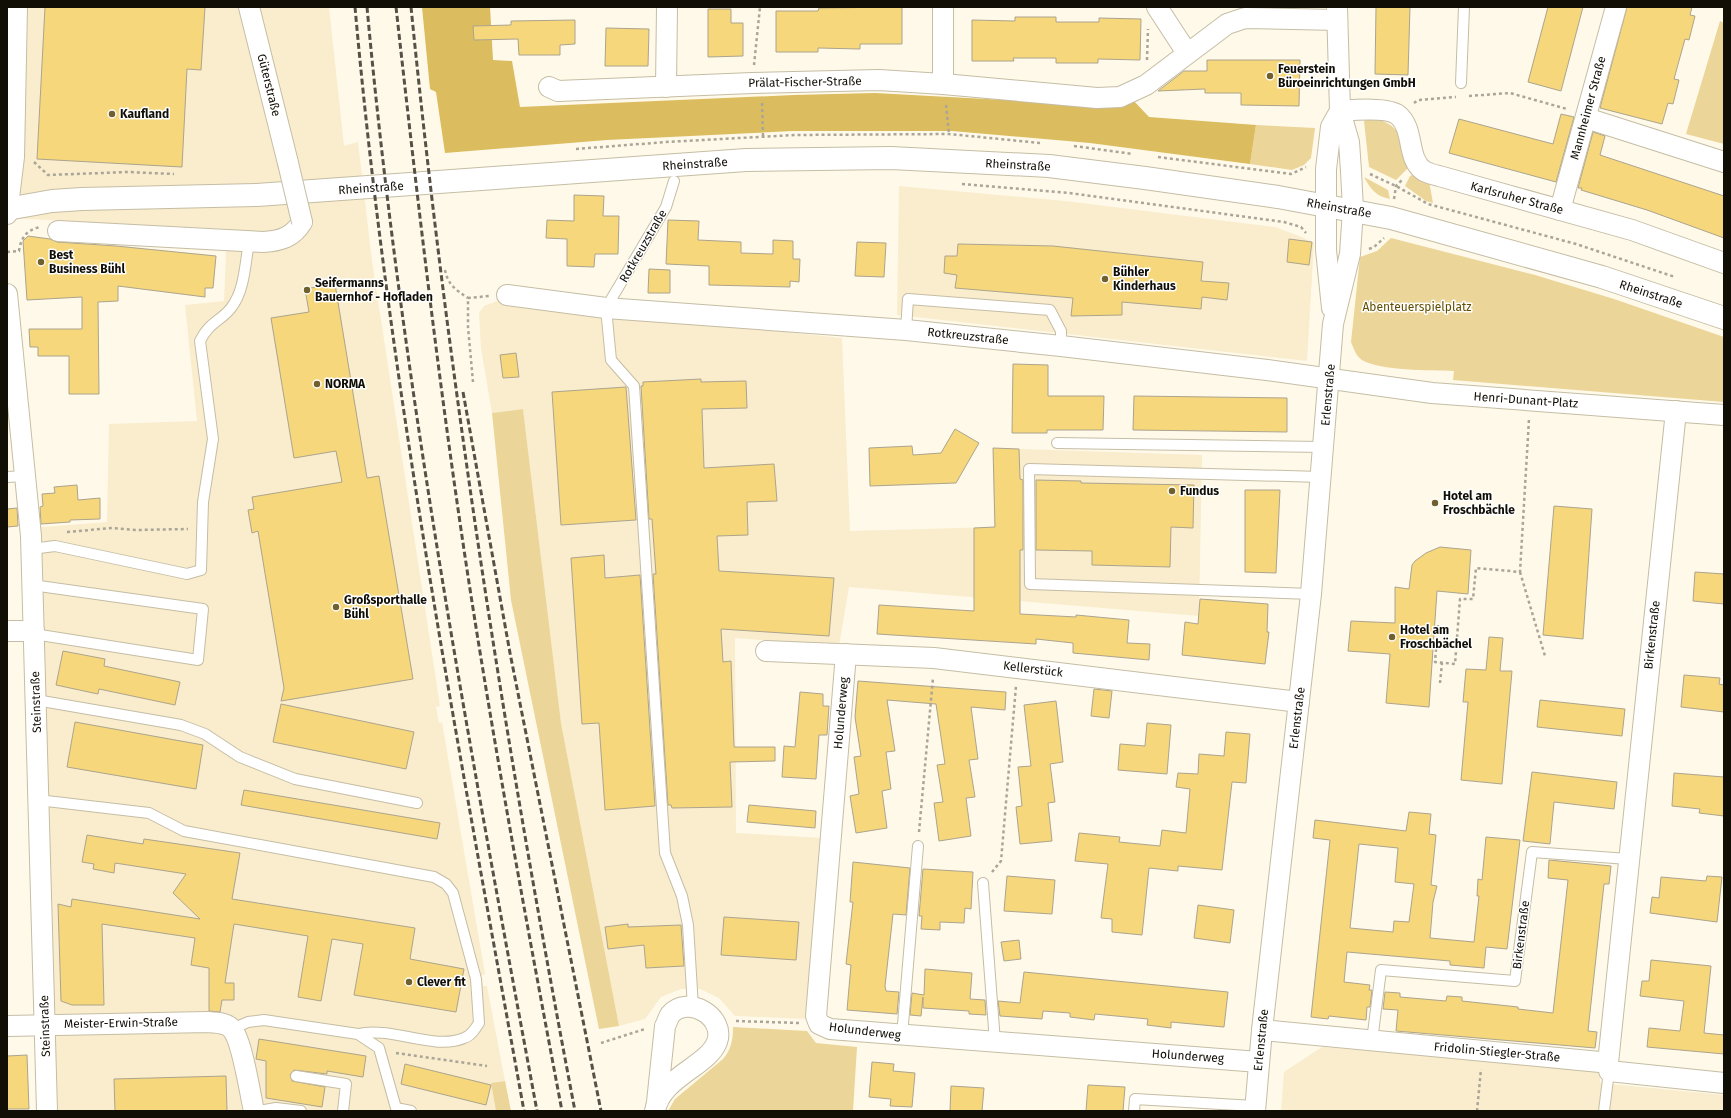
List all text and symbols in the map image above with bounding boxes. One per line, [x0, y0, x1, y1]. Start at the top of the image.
street label: Güterstraße [254, 52, 284, 118]
street label: Mannheimer Straße [1567, 55, 1609, 161]
place label: Feuerstein Büroeinrichtungen GmbH [1278, 62, 1416, 90]
marker: Feuerstein Büroeinrichtungen GmbH [1265, 71, 1275, 81]
street label: Prälat-Fischer-Straße [748, 74, 862, 90]
place label: Kaufland [120, 107, 169, 121]
marker: Kaufland [107, 109, 117, 119]
street label: Rheinstraße [662, 155, 728, 173]
street label: Rheinstraße [985, 156, 1051, 174]
street label: Rheinstraße [338, 179, 404, 197]
street label: Karlsruher Straße [1469, 179, 1565, 217]
street label: Rheinstraße [1305, 195, 1373, 221]
street label: Rotkreuzstraße [616, 207, 670, 285]
place label: Best Business Bühl [49, 248, 126, 276]
marker: Best Business Bühl [36, 257, 46, 267]
place label: Bühler Kinderhaus [1113, 265, 1176, 293]
marker: Bühler Kinderhaus [1100, 274, 1110, 284]
place label: Seifermanns Bauernhof - Hofladen [315, 276, 433, 304]
street label: Rheinstraße [1618, 277, 1684, 311]
marker: Seifermanns Bauernhof - Hofladen [302, 285, 312, 295]
park label: Abenteuerspielplatz [1362, 300, 1472, 314]
street label: Rotkreuzstraße [927, 325, 1009, 347]
street label: Erlenstraße [1318, 363, 1338, 427]
place label: NORMA [325, 377, 366, 391]
marker: NORMA [312, 379, 322, 389]
street label: Henri-Dunant-Platz [1473, 389, 1579, 411]
place label: Fundus [1180, 484, 1219, 498]
marker: Fundus [1167, 486, 1177, 496]
place label: Hotel am Froschbächle [1443, 489, 1515, 517]
marker: Hotel am Froschbächle [1430, 498, 1440, 508]
place label: Großsporthalle Bühl [344, 593, 427, 621]
street label: Birkenstraße [1641, 600, 1663, 670]
marker: Großsporthalle Bühl [331, 602, 341, 612]
place label: Hotel am Froschbächel [1400, 623, 1472, 651]
marker: Hotel am Froschbächel [1387, 632, 1397, 642]
street label: Kellerstück [1002, 658, 1065, 680]
street label: Steinstraße [28, 671, 44, 733]
street label: Holunderweg [831, 676, 851, 750]
street label: Erlenstraße [1286, 686, 1308, 750]
street label: Birkenstraße [1510, 900, 1532, 970]
place label: Clever fit [417, 975, 466, 989]
marker: Clever fit [404, 977, 414, 987]
street label: Steinstraße [37, 995, 53, 1057]
street label: Erlenstraße [1251, 1008, 1271, 1072]
street label: Meister-Erwin-Straße [64, 1015, 178, 1031]
street label: Holunderweg [828, 1020, 903, 1042]
street label: Fridolin-Stiegler-Straße [1433, 1039, 1561, 1065]
street label: Holunderweg [1151, 1046, 1225, 1066]

